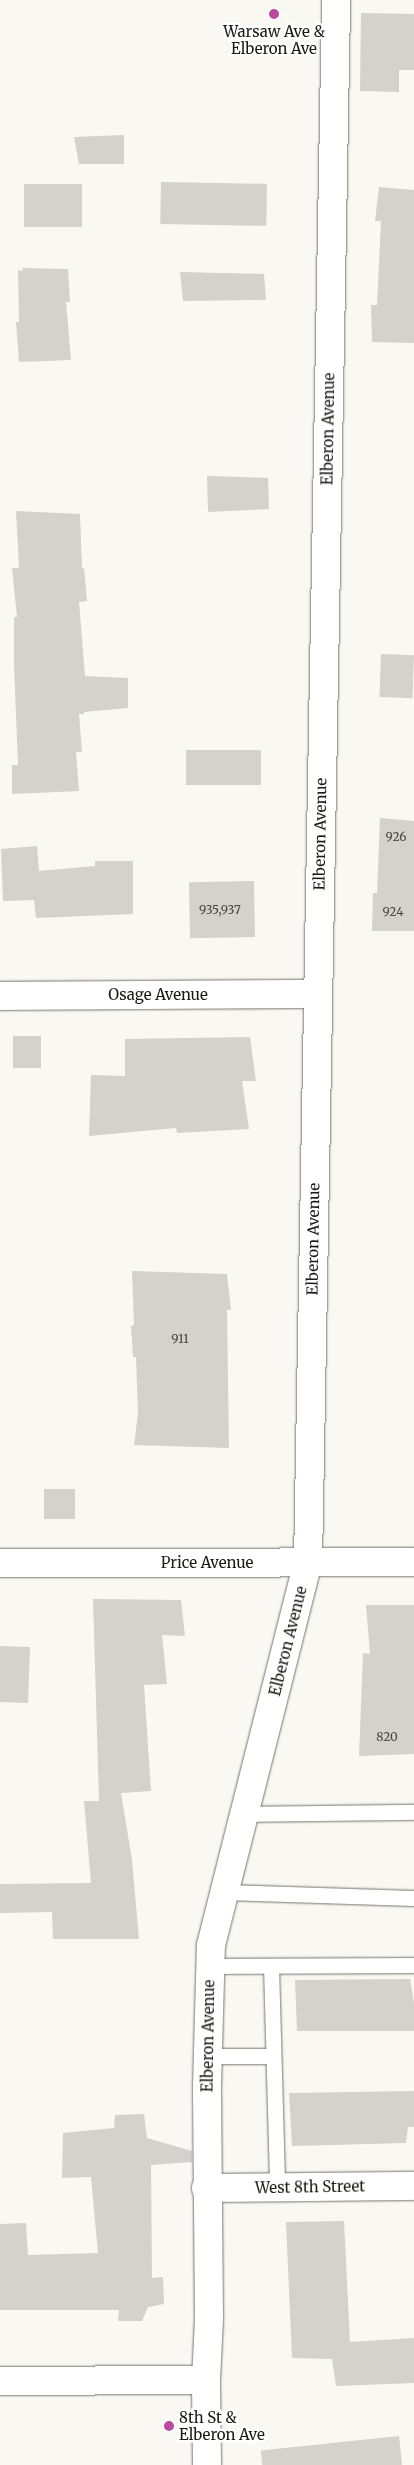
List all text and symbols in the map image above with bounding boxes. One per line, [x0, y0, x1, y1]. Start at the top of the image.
marker: Warsaw Ave & Elberon Ave [268, 8, 280, 20]
place label: Warsaw Ave & Elberon Ave [223, 22, 325, 57]
street label: Elberon Avenue [318, 373, 338, 485]
street label: Elberon Avenue [310, 778, 330, 890]
house number: 926 [385, 830, 407, 844]
house number: 935,937 [199, 903, 241, 917]
house number: 924 [382, 905, 404, 919]
street label: Osage Avenue [108, 986, 208, 1004]
street label: Elberon Avenue [303, 1183, 323, 1295]
house number: 911 [171, 1332, 189, 1346]
street label: Price Avenue [161, 1554, 253, 1572]
street label: Elberon Avenue [266, 1584, 310, 1698]
house number: 820 [376, 1730, 398, 1744]
street label: Elberon Avenue [198, 1980, 218, 2092]
street label: West 8th Street [255, 2177, 365, 2197]
place label: 8th St & Elberon Ave [179, 2408, 265, 2443]
marker: 8th St & Elberon Ave [163, 2420, 175, 2432]

